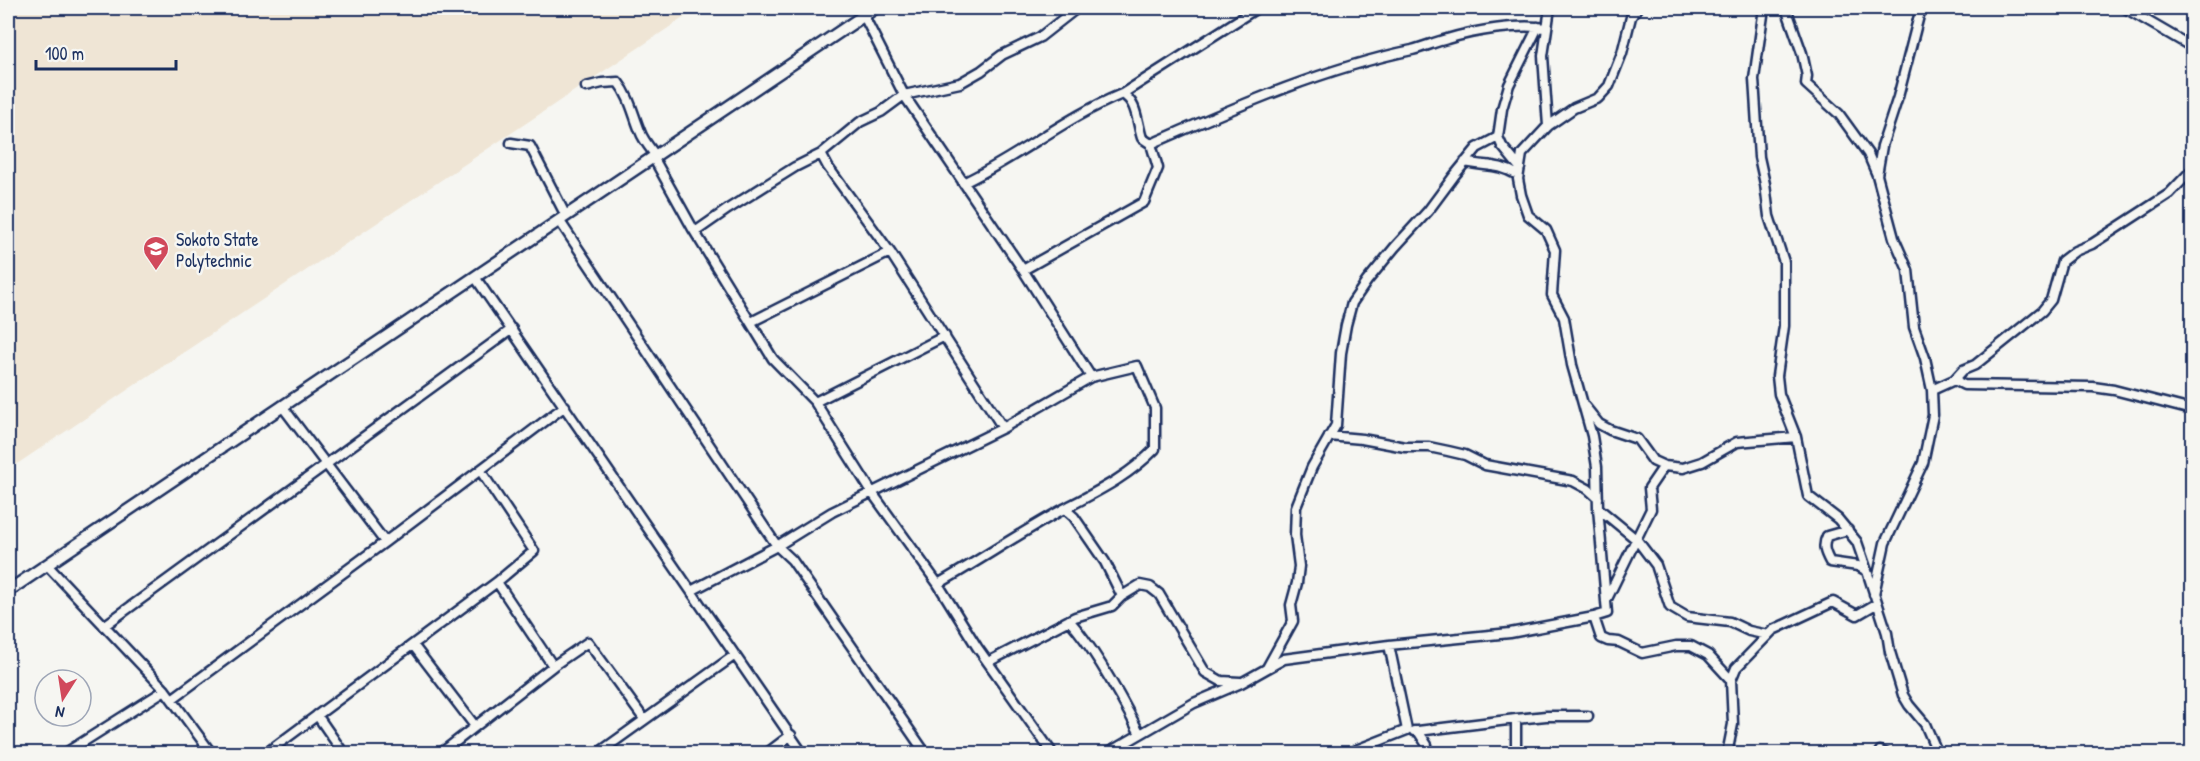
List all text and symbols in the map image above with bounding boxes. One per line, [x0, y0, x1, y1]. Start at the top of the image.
scale bar [36, 33, 176, 71]
text: 100 m [45, 41, 84, 66]
place label: Sokoto State Polytechnic [176, 227, 259, 273]
school or university icon: Sokoto State Polytechnic [141, 234, 171, 272]
north arrow [33, 668, 93, 728]
text: N [53, 701, 66, 724]

